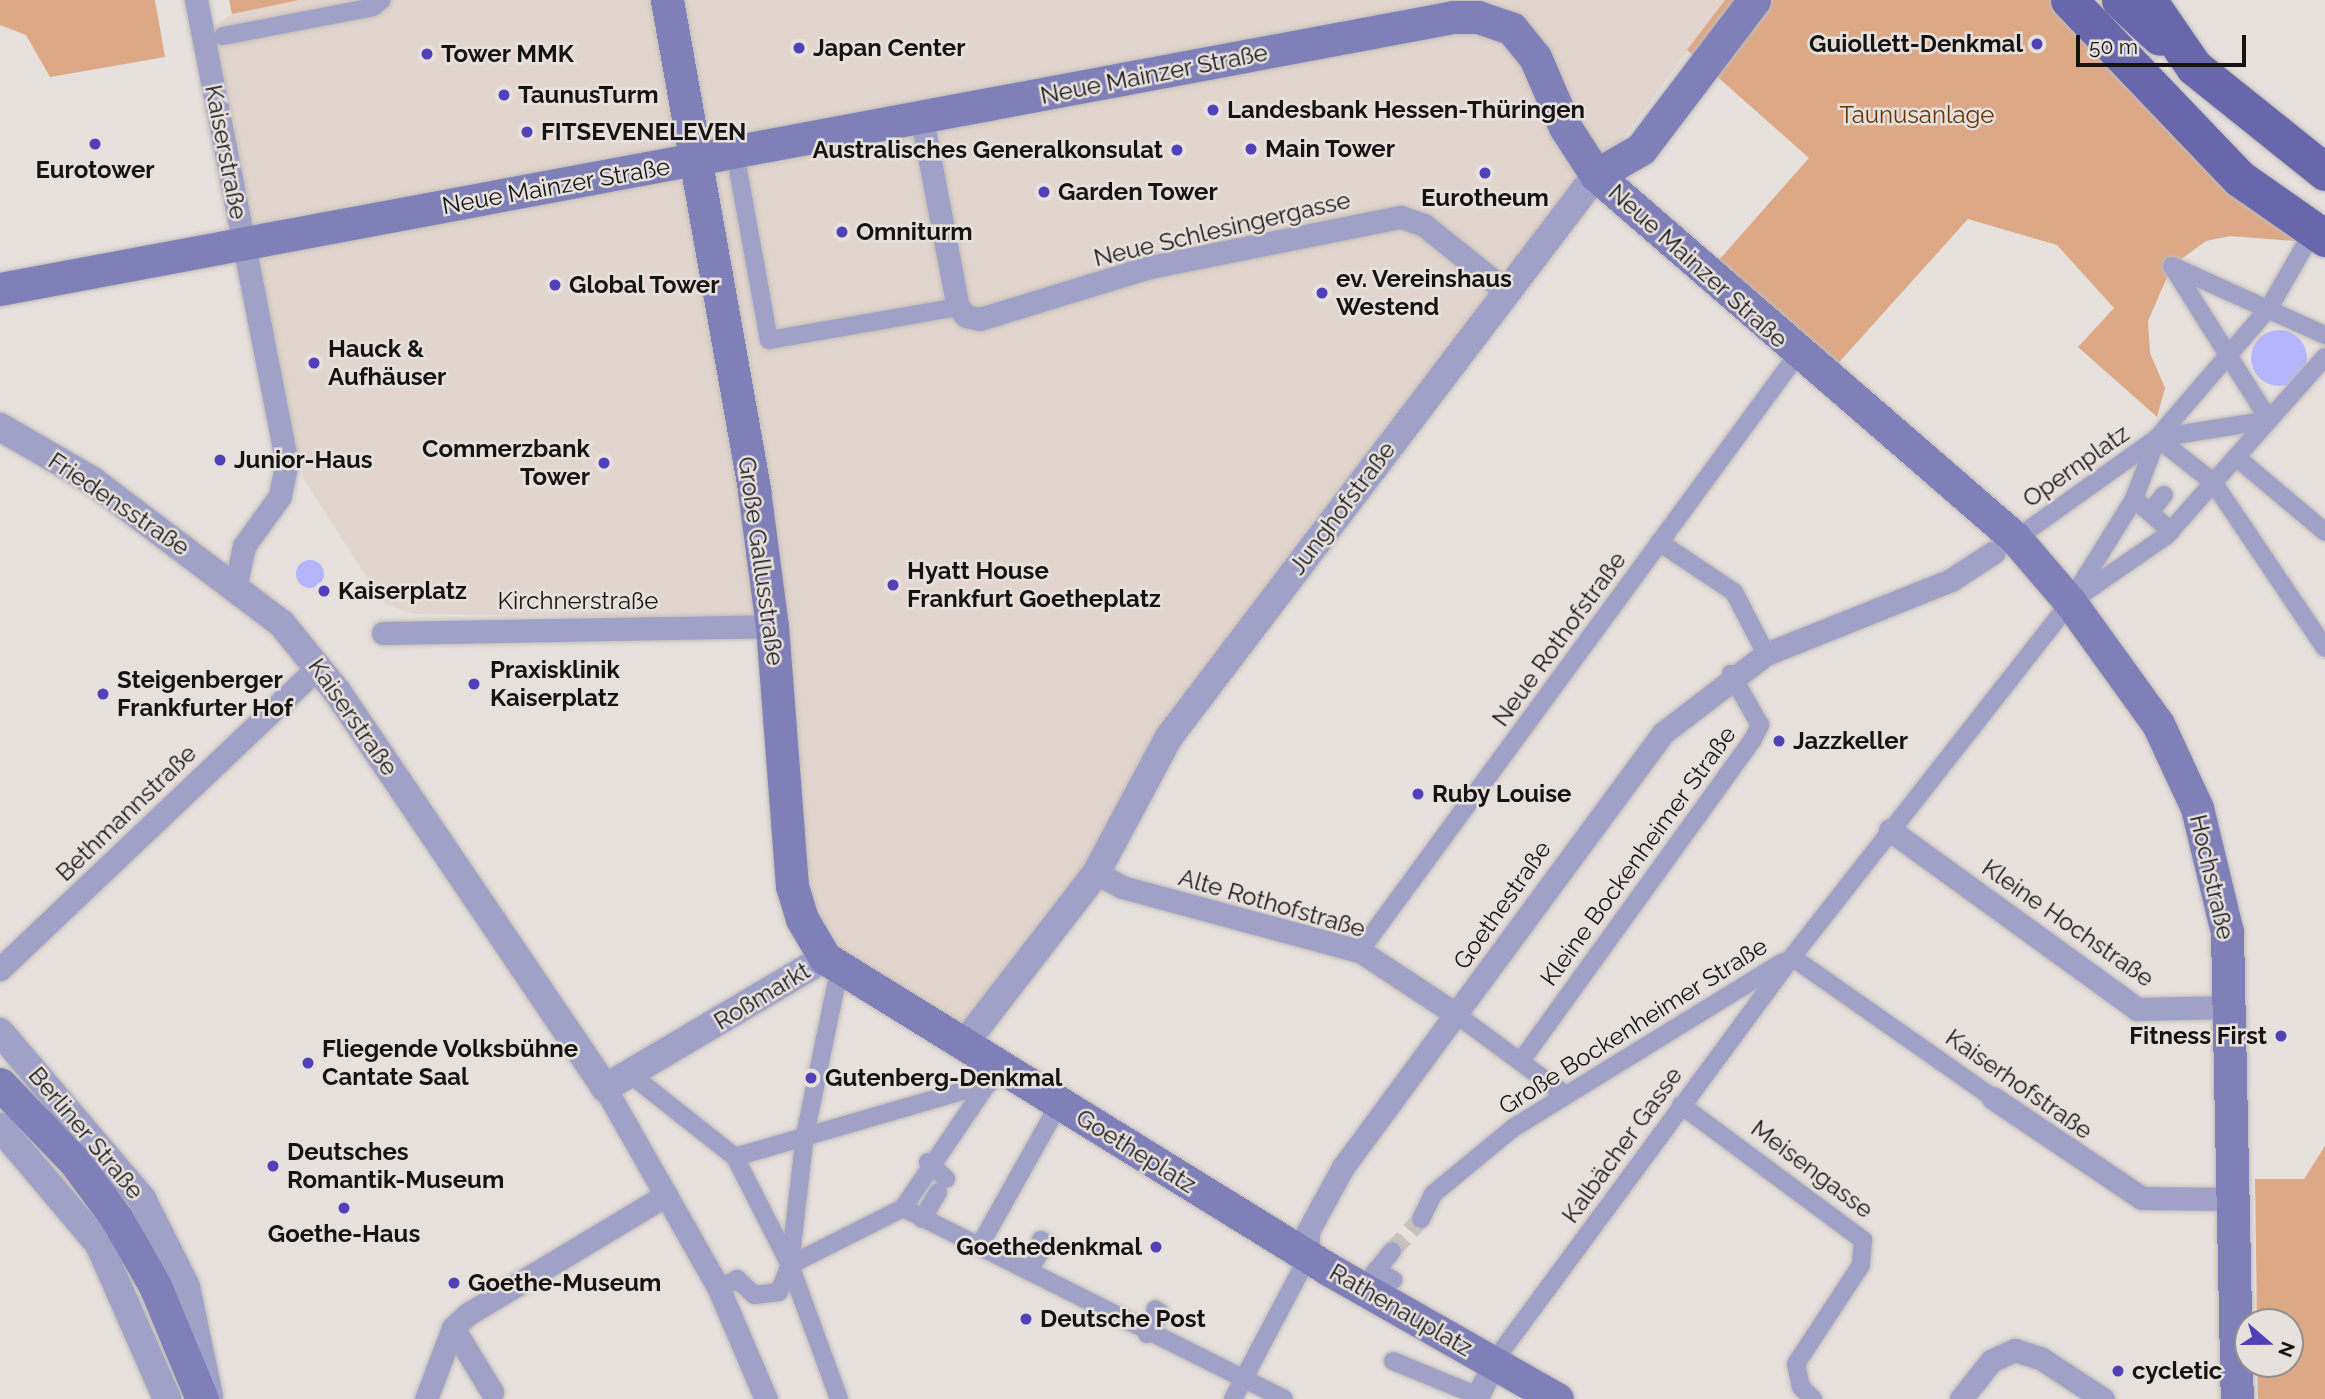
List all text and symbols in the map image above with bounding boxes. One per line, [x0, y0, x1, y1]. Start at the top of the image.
scale bar [2080, 21, 2250, 65]
place label: Guiollett-Denkmal [1809, 30, 2023, 58]
place label: Japan Center [813, 34, 966, 62]
text: 50 m [2089, 34, 2138, 59]
marker: Guiollett-Denkmal [2029, 36, 2045, 52]
street label: Neue Mainzer Straße [1038, 38, 1270, 110]
place label: Tower MMK [441, 40, 574, 68]
marker: Japan Center [791, 40, 807, 56]
marker: Tower MMK [419, 46, 435, 62]
place label: TaunusTurm [518, 81, 659, 109]
street label: Kaiserstraße [199, 82, 253, 222]
marker: TaunusTurm [496, 87, 512, 103]
place label: Landesbank Hessen-Thüringen [1227, 96, 1585, 124]
park label: Taunusanlage [1840, 101, 1994, 129]
marker: Landesbank Hessen-Thüringen [1205, 102, 1221, 118]
place label: FITSEVENELEVEN [541, 118, 746, 146]
marker: FITSEVENELEVEN [519, 124, 535, 140]
place label: Main Tower [1265, 135, 1396, 163]
marker: Eurotower [87, 136, 103, 152]
place label: Australisches Generalkonsulat [812, 136, 1163, 164]
marker: Main Tower [1243, 141, 1259, 157]
marker: Australisches Generalkonsulat [1169, 142, 1185, 158]
street label: Neue Mainzer Straße [440, 152, 672, 220]
place label: Eurotower [35, 156, 155, 184]
marker: Eurotheum [1477, 165, 1493, 181]
place label: Garden Tower [1058, 178, 1218, 206]
street label: Neue Mainzer Straße [1602, 178, 1794, 354]
marker: Garden Tower [1036, 184, 1052, 200]
place label: Eurotheum [1421, 184, 1549, 212]
street label: Neue Schlesingergasse [1091, 185, 1353, 273]
place label: Omniturm [856, 218, 973, 246]
marker: Omniturm [834, 224, 850, 240]
place label: ev. Vereinshaus Westend [1336, 265, 1513, 321]
place label: Global Tower [569, 271, 721, 299]
marker: Global Tower [547, 277, 563, 293]
marker: ev. Vereinshaus Westend [1314, 285, 1330, 301]
place label: Hauck & Aufhäuser [328, 335, 446, 391]
marker: Hauck & Aufhäuser [306, 355, 322, 371]
street label: Opernplatz [2017, 419, 2135, 513]
place label: Commerzbank Tower [422, 435, 590, 491]
street label: Junghofstraße [1283, 436, 1401, 580]
street label: Friedensstraße [43, 446, 195, 562]
place label: Junior-Haus [234, 446, 373, 474]
marker: Junior-Haus [212, 452, 228, 468]
marker: Commerzbank Tower [596, 455, 612, 471]
street label: Große Gallusstraße [732, 455, 790, 667]
street label: Neue Rothofstraße [1486, 546, 1632, 732]
place label: Hyatt House Frankfurt Goetheplatz [907, 557, 1161, 613]
place label: Kaiserplatz [338, 577, 467, 605]
marker: Hyatt House Frankfurt Goetheplatz [885, 577, 901, 593]
marker: Kaiserplatz [316, 583, 332, 599]
street label: Kirchnerstraße [498, 587, 658, 615]
street label: Kaiserstraße [302, 653, 404, 781]
place label: Praxisklinik Kaiserplatz [490, 656, 620, 712]
place label: Steigenberger Frankfurter Hof [117, 666, 293, 722]
marker: Praxisklinik Kaiserplatz [464, 674, 484, 694]
marker: Steigenberger Frankfurter Hof [95, 686, 111, 702]
street label: Kleine Bockenheimer Straße [1534, 720, 1742, 992]
place label: Jazzkeller [1793, 727, 1908, 755]
marker: Jazzkeller [1771, 733, 1787, 749]
street label: Bethmannstraße [50, 739, 202, 887]
place label: Ruby Louise [1432, 780, 1572, 808]
marker: Ruby Louise [1410, 786, 1426, 802]
street label: Hochstraße [2184, 812, 2240, 942]
street label: Goethestraße [1447, 835, 1557, 975]
street label: Kleine Hochstraße [1977, 853, 2159, 993]
street label: Alte Rothofstraße [1175, 863, 1369, 943]
street label: Große Bockenheimer Straße [1493, 931, 1773, 1121]
street label: Roßmarkt [709, 956, 815, 1036]
place label: Fitness First [2129, 1022, 2267, 1050]
street label: Kaiserhofstraße [1940, 1023, 2098, 1145]
marker: Fitness First [2273, 1028, 2289, 1044]
place label: Fliegende Volksbühne Cantate Saal [322, 1035, 579, 1091]
marker: Fliegende Volksbühne Cantate Saal [300, 1055, 316, 1071]
street label: Berliner Straße [22, 1061, 150, 1205]
street label: Kalbächer Gasse [1556, 1061, 1688, 1229]
place label: Gutenberg-Denkmal [825, 1064, 1062, 1092]
marker: Gutenberg-Denkmal [803, 1070, 819, 1086]
street label: Goetheplatz [1071, 1103, 1201, 1199]
street label: Meisengasse [1745, 1114, 1879, 1224]
place label: Deutsches Romantik-Museum [287, 1138, 504, 1194]
marker: Deutsches Romantik-Museum [265, 1158, 281, 1174]
marker: Goethe-Haus [336, 1200, 352, 1216]
place label: Goethe-Haus [268, 1220, 420, 1248]
place label: Goethedenkmal [956, 1233, 1142, 1261]
marker: Goethedenkmal [1148, 1239, 1164, 1255]
street label: Rathenauplatz [1324, 1258, 1478, 1362]
place label: Goethe-Museum [468, 1269, 661, 1297]
marker: Goethe-Museum [446, 1275, 462, 1291]
place label: Deutsche Post [1040, 1305, 1206, 1333]
north arrow [2234, 1308, 2304, 1378]
marker: Deutsche Post [1018, 1311, 1034, 1327]
text: N [2274, 1339, 2300, 1360]
place label: cycletic [2132, 1357, 2222, 1385]
marker: cycletic [2110, 1363, 2126, 1379]

